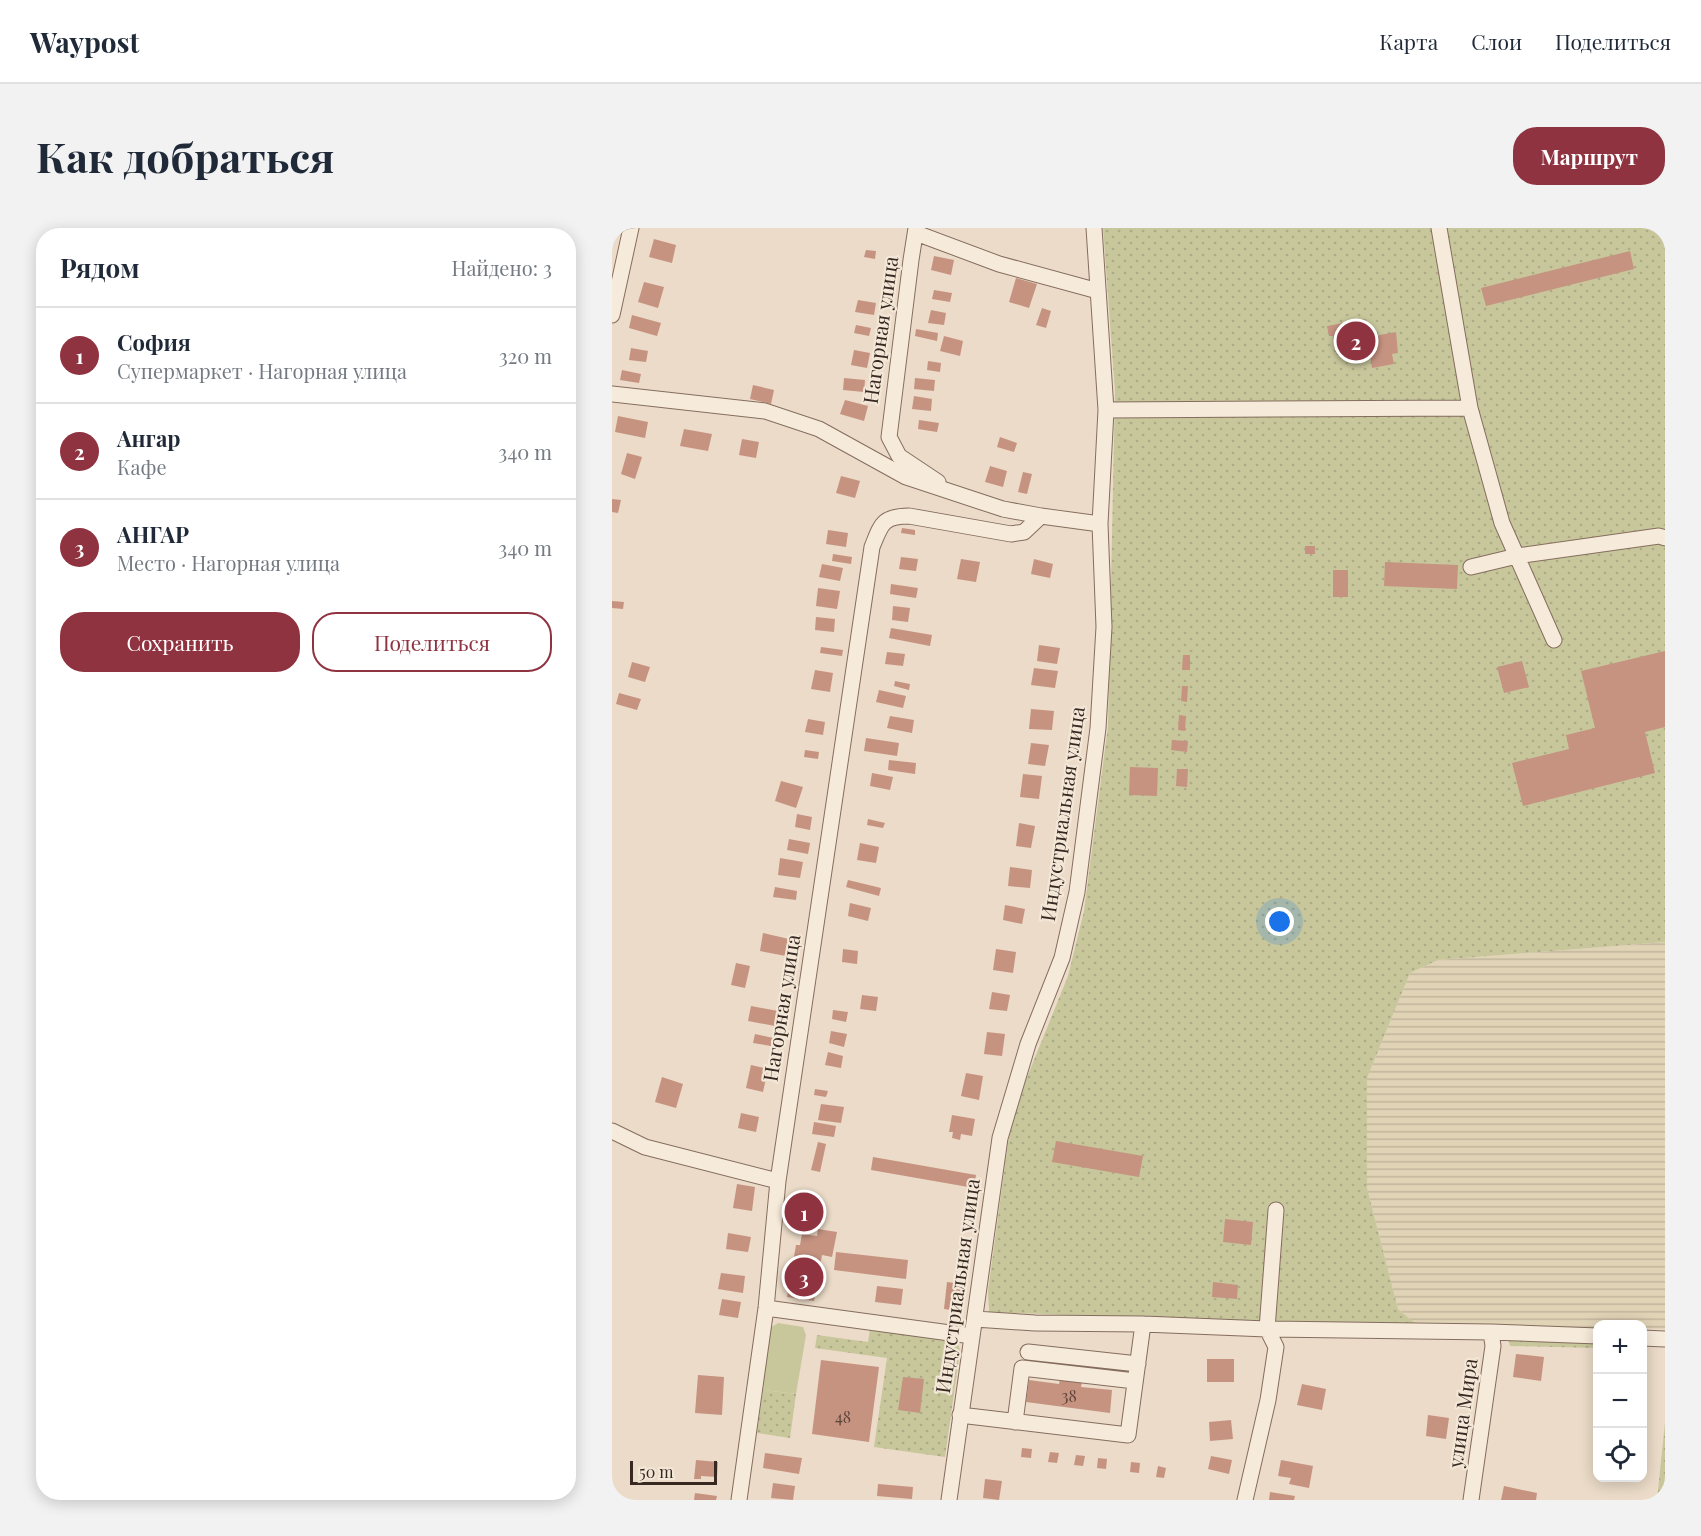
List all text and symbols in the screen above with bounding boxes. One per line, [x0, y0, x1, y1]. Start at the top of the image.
text: Waypost [30, 23, 139, 60]
text: Карта [1379, 27, 1438, 55]
text: Слои [1471, 27, 1522, 55]
text: Поделиться [1555, 27, 1671, 55]
button: Маршрут [1513, 127, 1665, 185]
text: Как добраться [36, 128, 335, 184]
text: Рядом [60, 250, 139, 285]
text: Найдено: 3 [451, 254, 552, 281]
street label: Нагорная улица [856, 254, 903, 405]
pin: 2 [1336, 318, 1376, 364]
text: София [117, 327, 191, 357]
text: 1 [76, 342, 83, 369]
text: 320 m [499, 342, 552, 369]
text: Супермаркет · Нагорная улица [117, 357, 407, 384]
text: Ангар [117, 423, 181, 453]
text: 2 [74, 438, 85, 465]
text: 340 m [498, 438, 552, 465]
text: Кафе [117, 453, 167, 480]
text: АНГАР [117, 519, 189, 549]
text: 3 [75, 534, 84, 561]
text: 340 m [498, 534, 552, 561]
text: Место · Нагорная улица [117, 549, 340, 576]
button: Сохранить [60, 612, 300, 672]
button: Поделиться [312, 612, 552, 672]
street label: Индустриальная улица [1033, 705, 1090, 923]
your location [1265, 907, 1294, 936]
street label: Нагорная улица [756, 932, 805, 1083]
street label: Индустриальная улица [928, 1177, 985, 1395]
pin: 1 [784, 1190, 824, 1234]
pin: 3 [784, 1254, 824, 1300]
map controls [1593, 1320, 1647, 1482]
button: + [1593, 1320, 1647, 1374]
street label: улица Мира [1440, 1356, 1483, 1470]
button: − [1593, 1374, 1647, 1428]
house number: 38 [1061, 1385, 1077, 1406]
house number: 48 [835, 1406, 851, 1427]
button: locate [1593, 1428, 1647, 1482]
scale bar [630, 1458, 717, 1486]
text: 50 m [639, 1461, 673, 1482]

